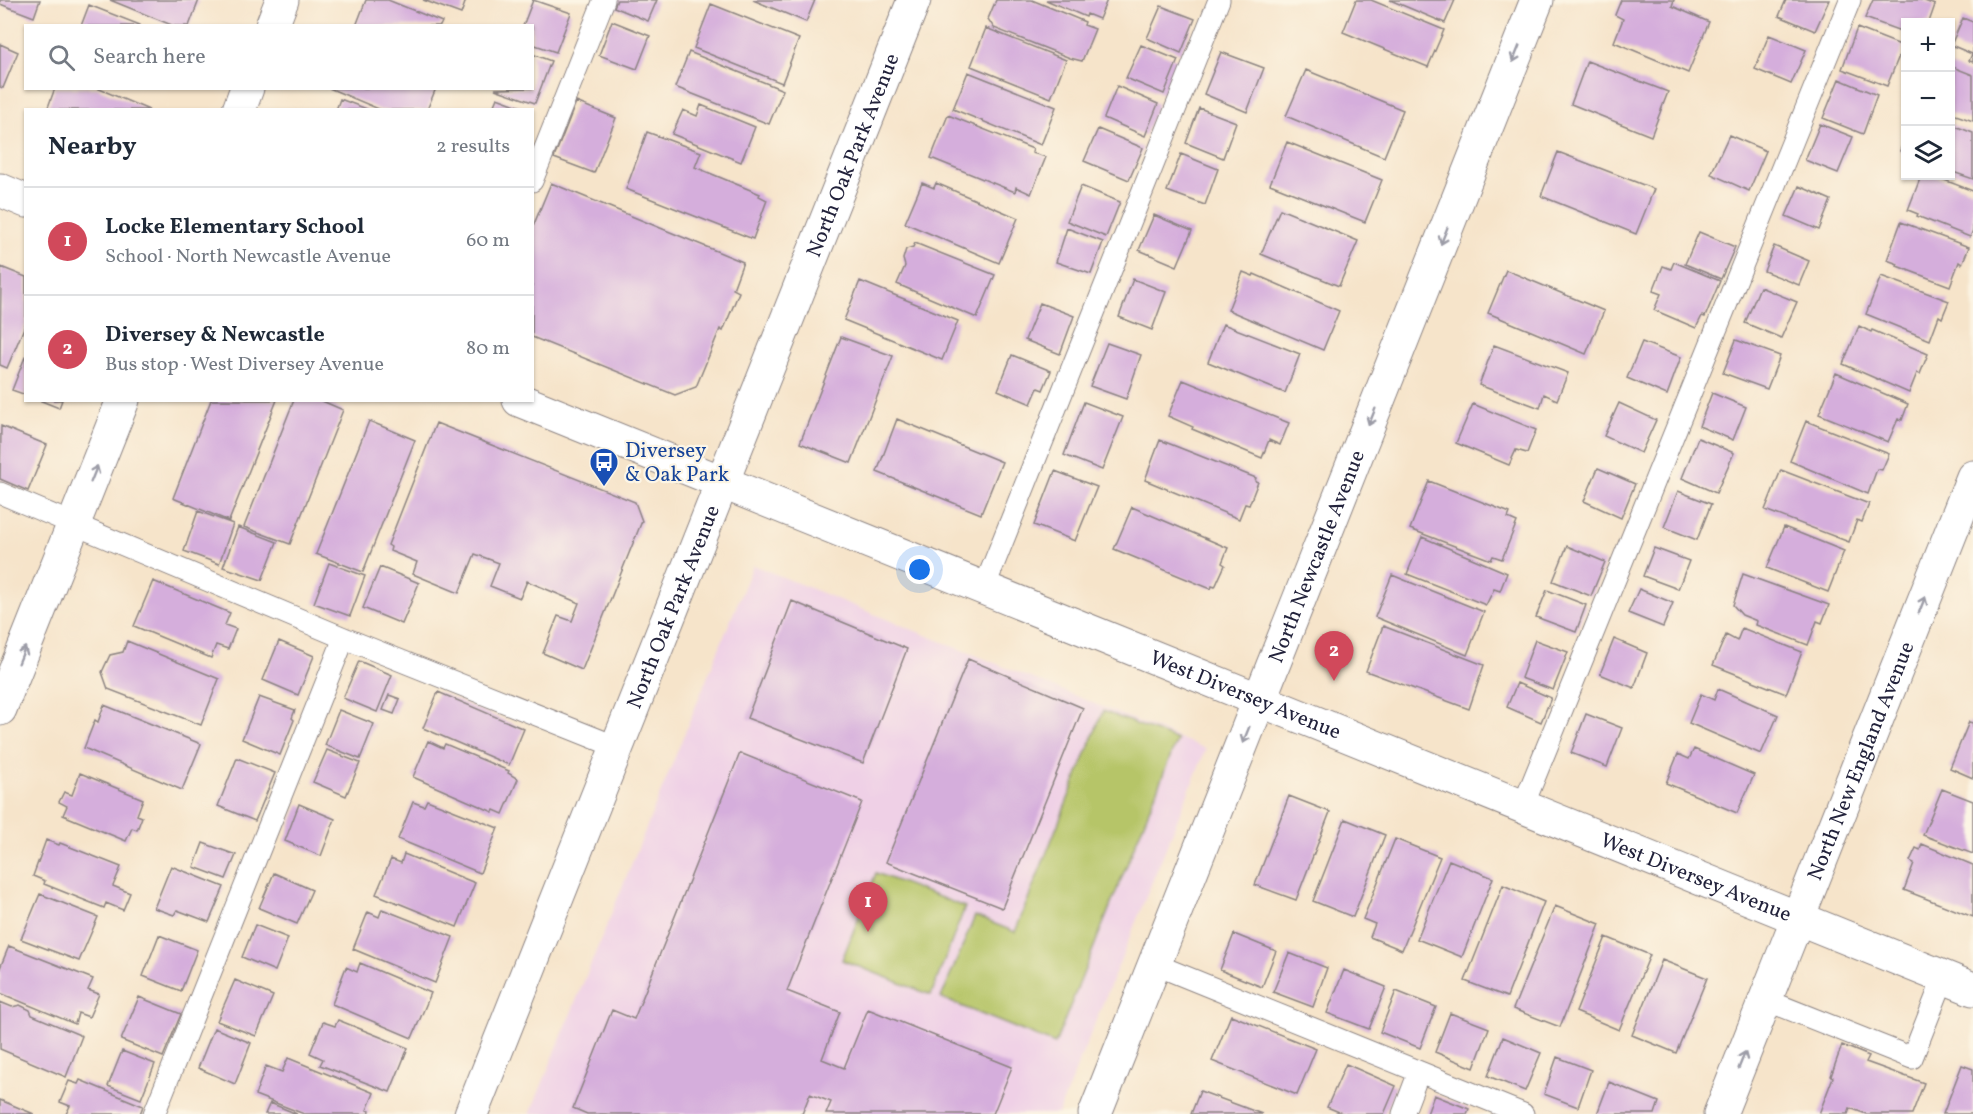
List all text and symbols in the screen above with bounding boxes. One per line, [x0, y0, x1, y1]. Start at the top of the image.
map controls [1901, 18, 1955, 180]
button: + [1901, 18, 1955, 72]
search box [24, 24, 534, 90]
icon: search [45, 41, 78, 74]
text: Search here [93, 42, 206, 73]
one-way arrow [1510, 45, 1521, 63]
street label: North Oak Park Avenue [800, 49, 907, 262]
button: − [1901, 72, 1955, 126]
button: layers [1901, 126, 1955, 180]
text: Nearby [48, 129, 137, 165]
text: 2 results [436, 133, 510, 161]
text: Locke Elementary School [105, 212, 364, 243]
one-way arrow [1438, 226, 1449, 244]
text: 1 [63, 227, 72, 255]
text: 60 m [466, 227, 510, 255]
text: School · North Newcastle Avenue [105, 243, 391, 271]
text: Diversey & Newcastle [105, 320, 325, 351]
text: 2 [62, 335, 73, 363]
text: 80 m [466, 335, 510, 363]
text: Bus stop · West Diversey Avenue [105, 351, 384, 379]
one-way arrow [1366, 407, 1377, 426]
place label: Diversey & Oak Park [625, 437, 730, 490]
bus stop icon: Diversey & Oak Park [588, 446, 620, 488]
street label: North Newcastle Avenue [1262, 446, 1373, 667]
one-way arrow [89, 465, 100, 484]
street label: North Oak Park Avenue [621, 501, 728, 713]
your location [905, 555, 934, 584]
one-way arrow [1917, 596, 1928, 615]
pin: 2 [1314, 632, 1354, 681]
street label: North New England Avenue [1801, 638, 1922, 885]
street label: West Diversey Avenue [1145, 644, 1345, 747]
one-way arrow [17, 646, 28, 665]
one-way arrow [1240, 725, 1251, 743]
street label: West Diversey Avenue [1596, 827, 1795, 930]
pin: 1 [848, 882, 888, 932]
one-way arrow [1737, 1051, 1748, 1069]

